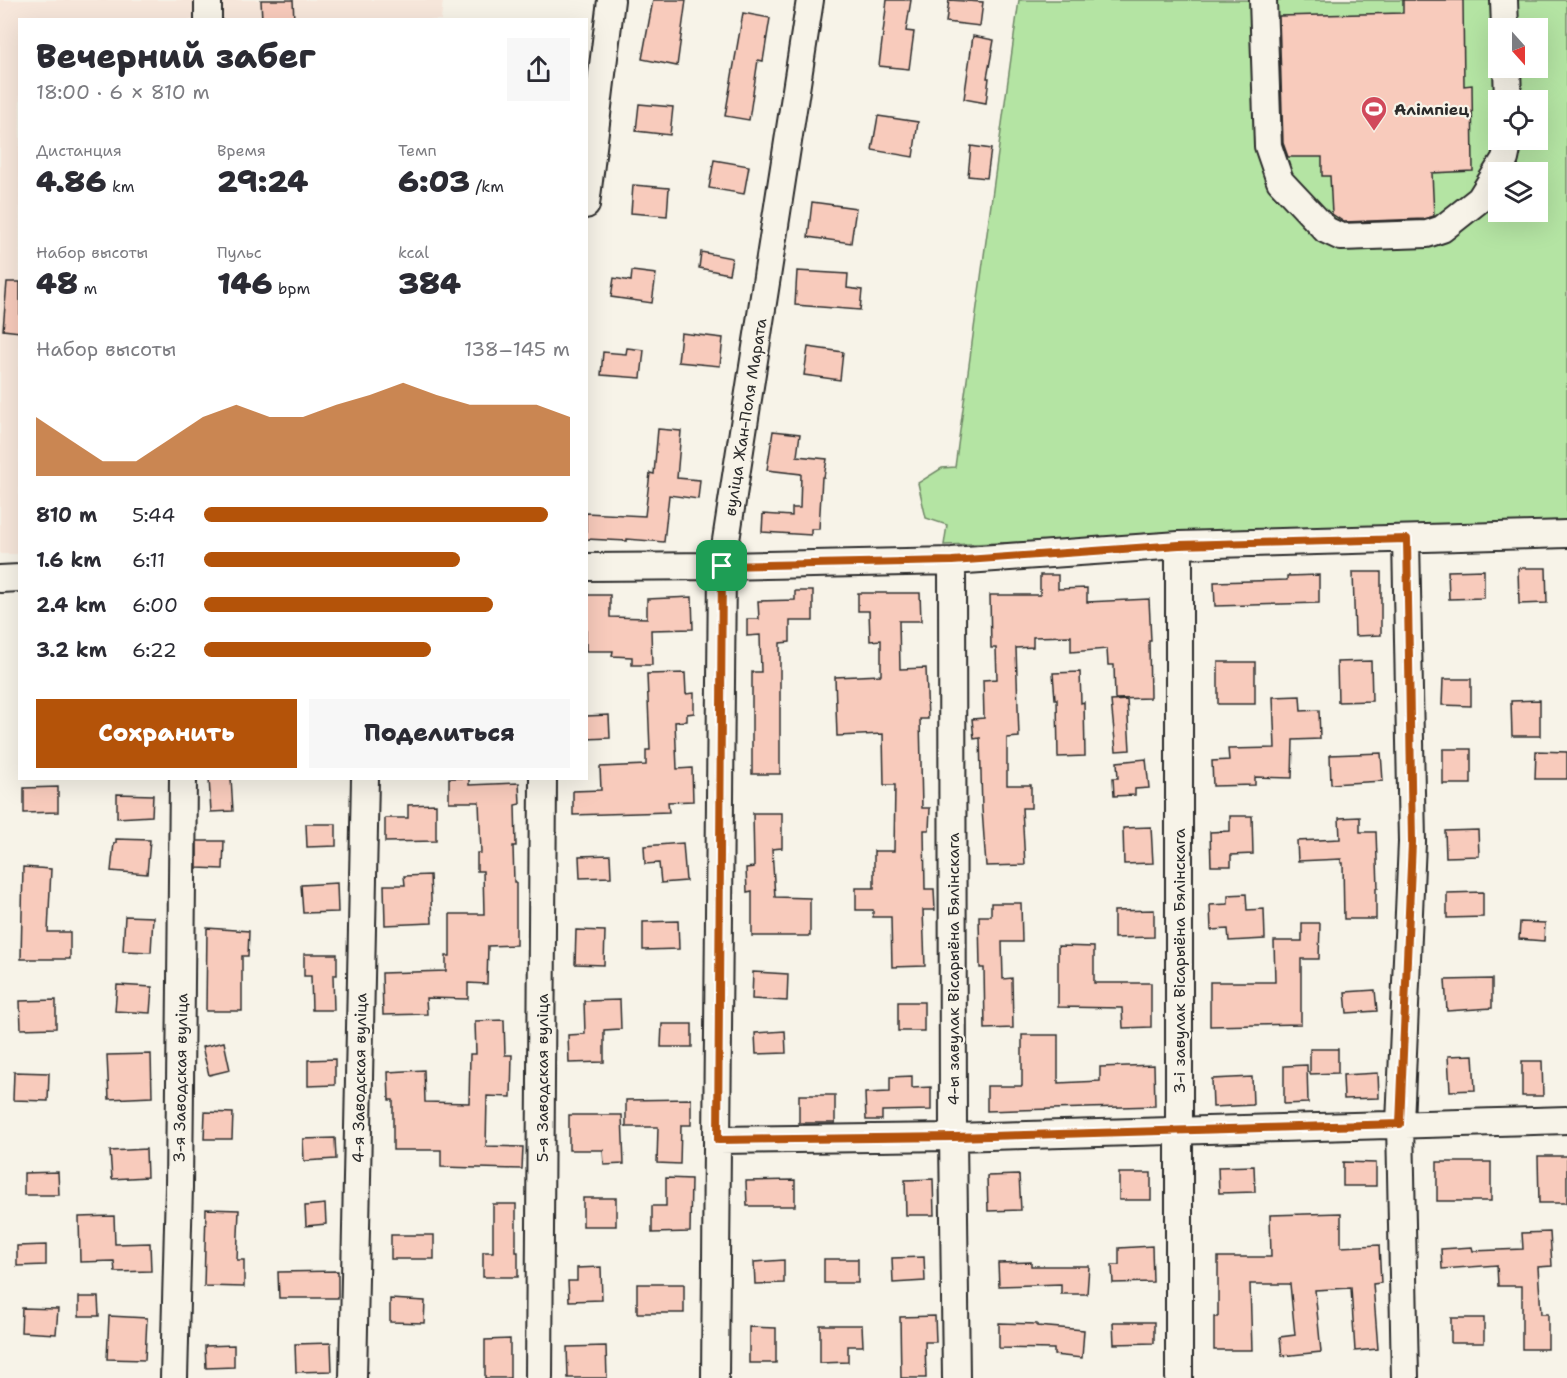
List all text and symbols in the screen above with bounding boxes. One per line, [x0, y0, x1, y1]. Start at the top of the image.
north arrow [1488, 18, 1548, 78]
map controls [1488, 18, 1548, 222]
text: Вечерний забег [36, 34, 316, 79]
button: share [507, 38, 570, 101]
text: 18:00 · 6 × 810 m [36, 79, 210, 105]
button: locate [1488, 90, 1548, 150]
sports icon: Алімпіец [1359, 94, 1389, 132]
place label: Алімпіец [1394, 99, 1469, 120]
text: Дистанция [36, 140, 122, 161]
text: Время [217, 140, 266, 161]
text: Темп [398, 140, 437, 161]
text: 4.86 [36, 161, 106, 202]
text: 29:24 [217, 161, 308, 202]
text: 6:03 [398, 161, 470, 202]
button: layers [1488, 162, 1548, 222]
text: km [106, 176, 135, 197]
text: /km [470, 176, 504, 197]
text: Набор высоты [36, 242, 148, 263]
text: Пульс [217, 242, 262, 263]
text: kcal [398, 242, 429, 263]
text: 48 [36, 263, 78, 304]
text: 146 [217, 263, 273, 304]
text: 384 [398, 263, 461, 304]
text: m [78, 278, 97, 299]
text: bpm [273, 278, 310, 299]
street label: вуліца Жан-Поля Марата [719, 317, 772, 518]
text: Набор высоты [36, 336, 176, 362]
text: 138–145 m [464, 336, 570, 362]
text: 810 m [36, 502, 97, 528]
text: 5:44 [132, 502, 175, 528]
pin [696, 540, 747, 591]
text: 1.6 km [36, 547, 102, 573]
text: 6:11 [132, 547, 165, 573]
icon: arrive [705, 549, 738, 582]
text: 2.4 km [36, 592, 106, 618]
text: 6:00 [132, 592, 178, 618]
text: 3.2 km [36, 637, 107, 663]
text: 6:22 [132, 637, 177, 663]
button: Сохранить [36, 699, 297, 768]
button: Поделиться [309, 699, 570, 768]
street label: 3-і завулак Вісарыёна Бялінскага [1169, 828, 1190, 1094]
street label: 4-ы завулак Вісарыёна Бялінскага [943, 832, 964, 1105]
street label: 3-я Заводская вуліца [169, 993, 192, 1163]
street label: 4-я Заводская вуліца [348, 993, 371, 1163]
street label: 5-я Заводская вуліца [532, 994, 553, 1162]

